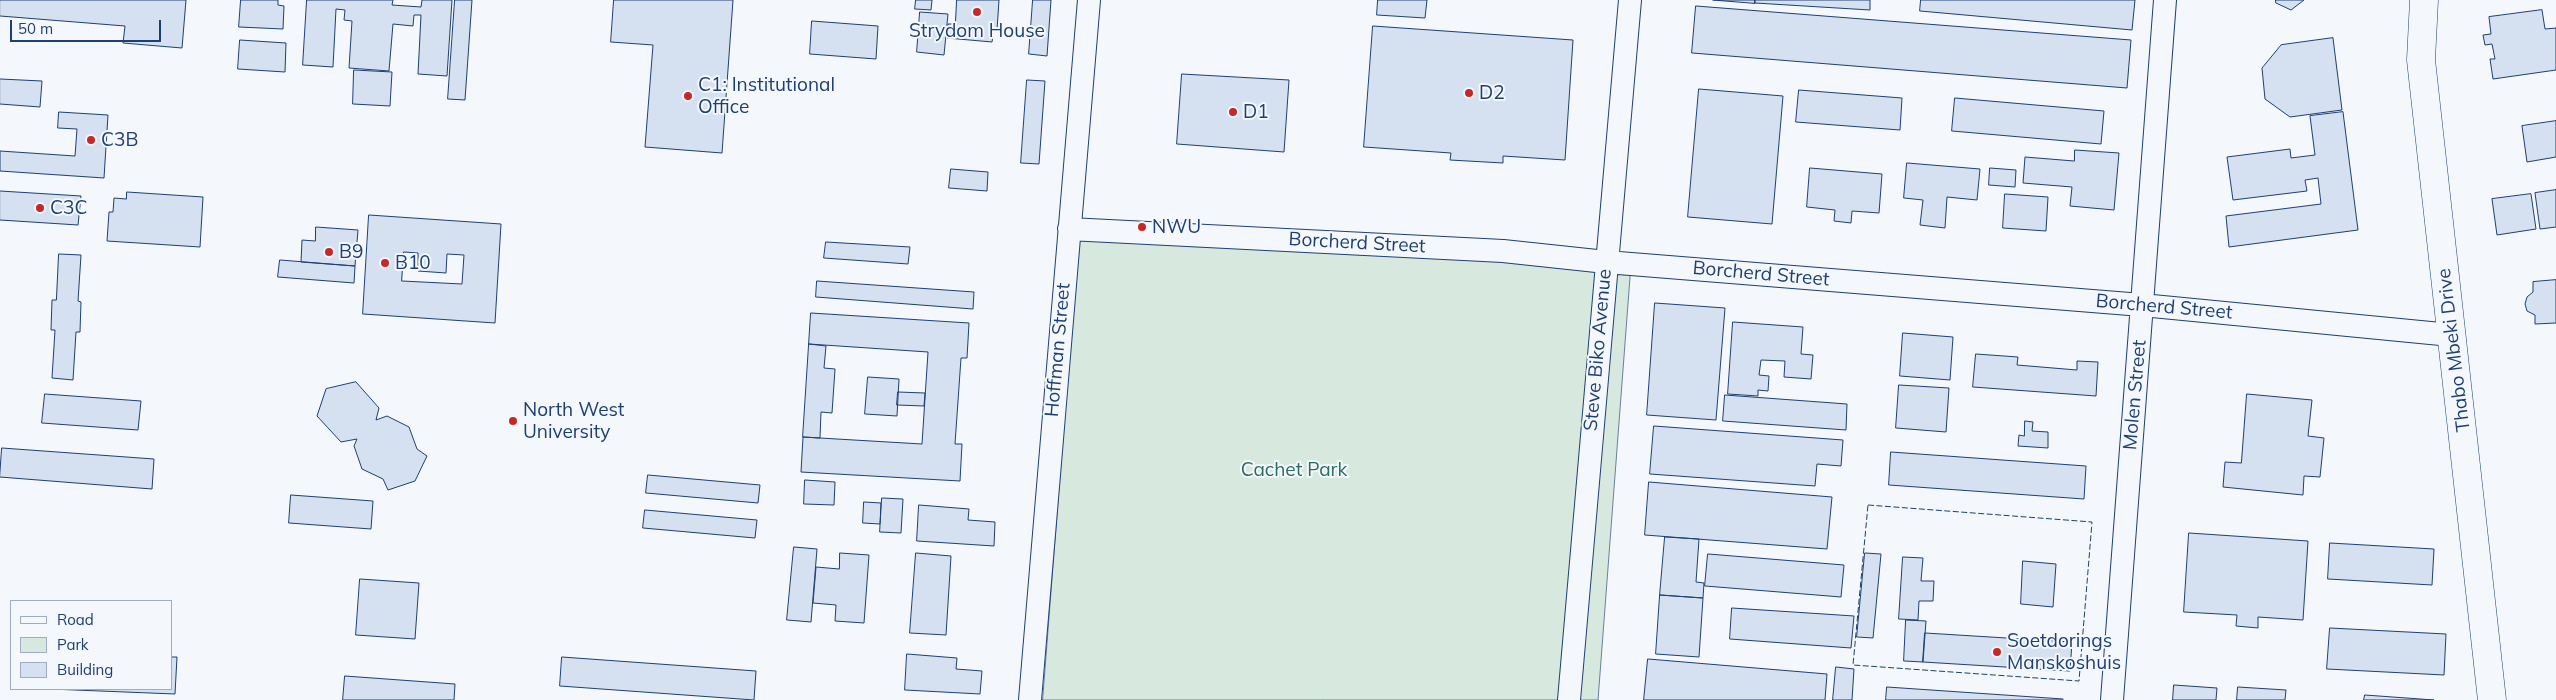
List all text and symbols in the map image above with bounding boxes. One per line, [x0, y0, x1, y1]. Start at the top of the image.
marker: Strydom House [971, 6, 983, 18]
scale bar [12, 10, 164, 42]
text: 50 m [18, 19, 53, 38]
place label: Strydom House [909, 20, 1045, 42]
place label: C1: Institutional Office [698, 74, 835, 118]
place label: D2 [1479, 82, 1505, 104]
marker: D2 [1463, 87, 1475, 99]
marker: C1: Institutional Office [682, 90, 694, 102]
place label: D1 [1243, 101, 1269, 123]
marker: D1 [1227, 106, 1239, 118]
place label: C3B [101, 129, 138, 151]
marker: C3B [85, 134, 97, 146]
place label: C3C [50, 197, 87, 219]
marker: C3C [34, 202, 46, 214]
place label: NWU [1152, 216, 1201, 238]
marker: NWU [1136, 221, 1148, 233]
street label: Borcherd Street [1288, 228, 1426, 258]
place label: B9 [339, 241, 363, 263]
marker: B9 [323, 246, 335, 258]
place label: B10 [395, 252, 431, 274]
marker: B10 [379, 257, 391, 269]
street label: Borcherd Street [1692, 257, 1830, 291]
street label: Thabo Mbeki Drive [2433, 267, 2475, 433]
street label: Steve Biko Avenue [1580, 268, 1616, 432]
street label: Hoffman Street [1041, 282, 1075, 418]
street label: Borcherd Street [2095, 290, 2233, 324]
street label: Molen Street [2119, 339, 2151, 451]
place label: North West University [523, 399, 625, 443]
marker: North West University [507, 415, 519, 427]
park label: Cachet Park [1241, 459, 1347, 481]
legend [10, 600, 172, 690]
text: Road [57, 610, 94, 629]
place label: Soetdorings Manskoshuis [2007, 630, 2121, 674]
text: Park [57, 635, 89, 654]
marker: Soetdorings Manskoshuis [1991, 646, 2003, 658]
text: Building [57, 660, 113, 679]

